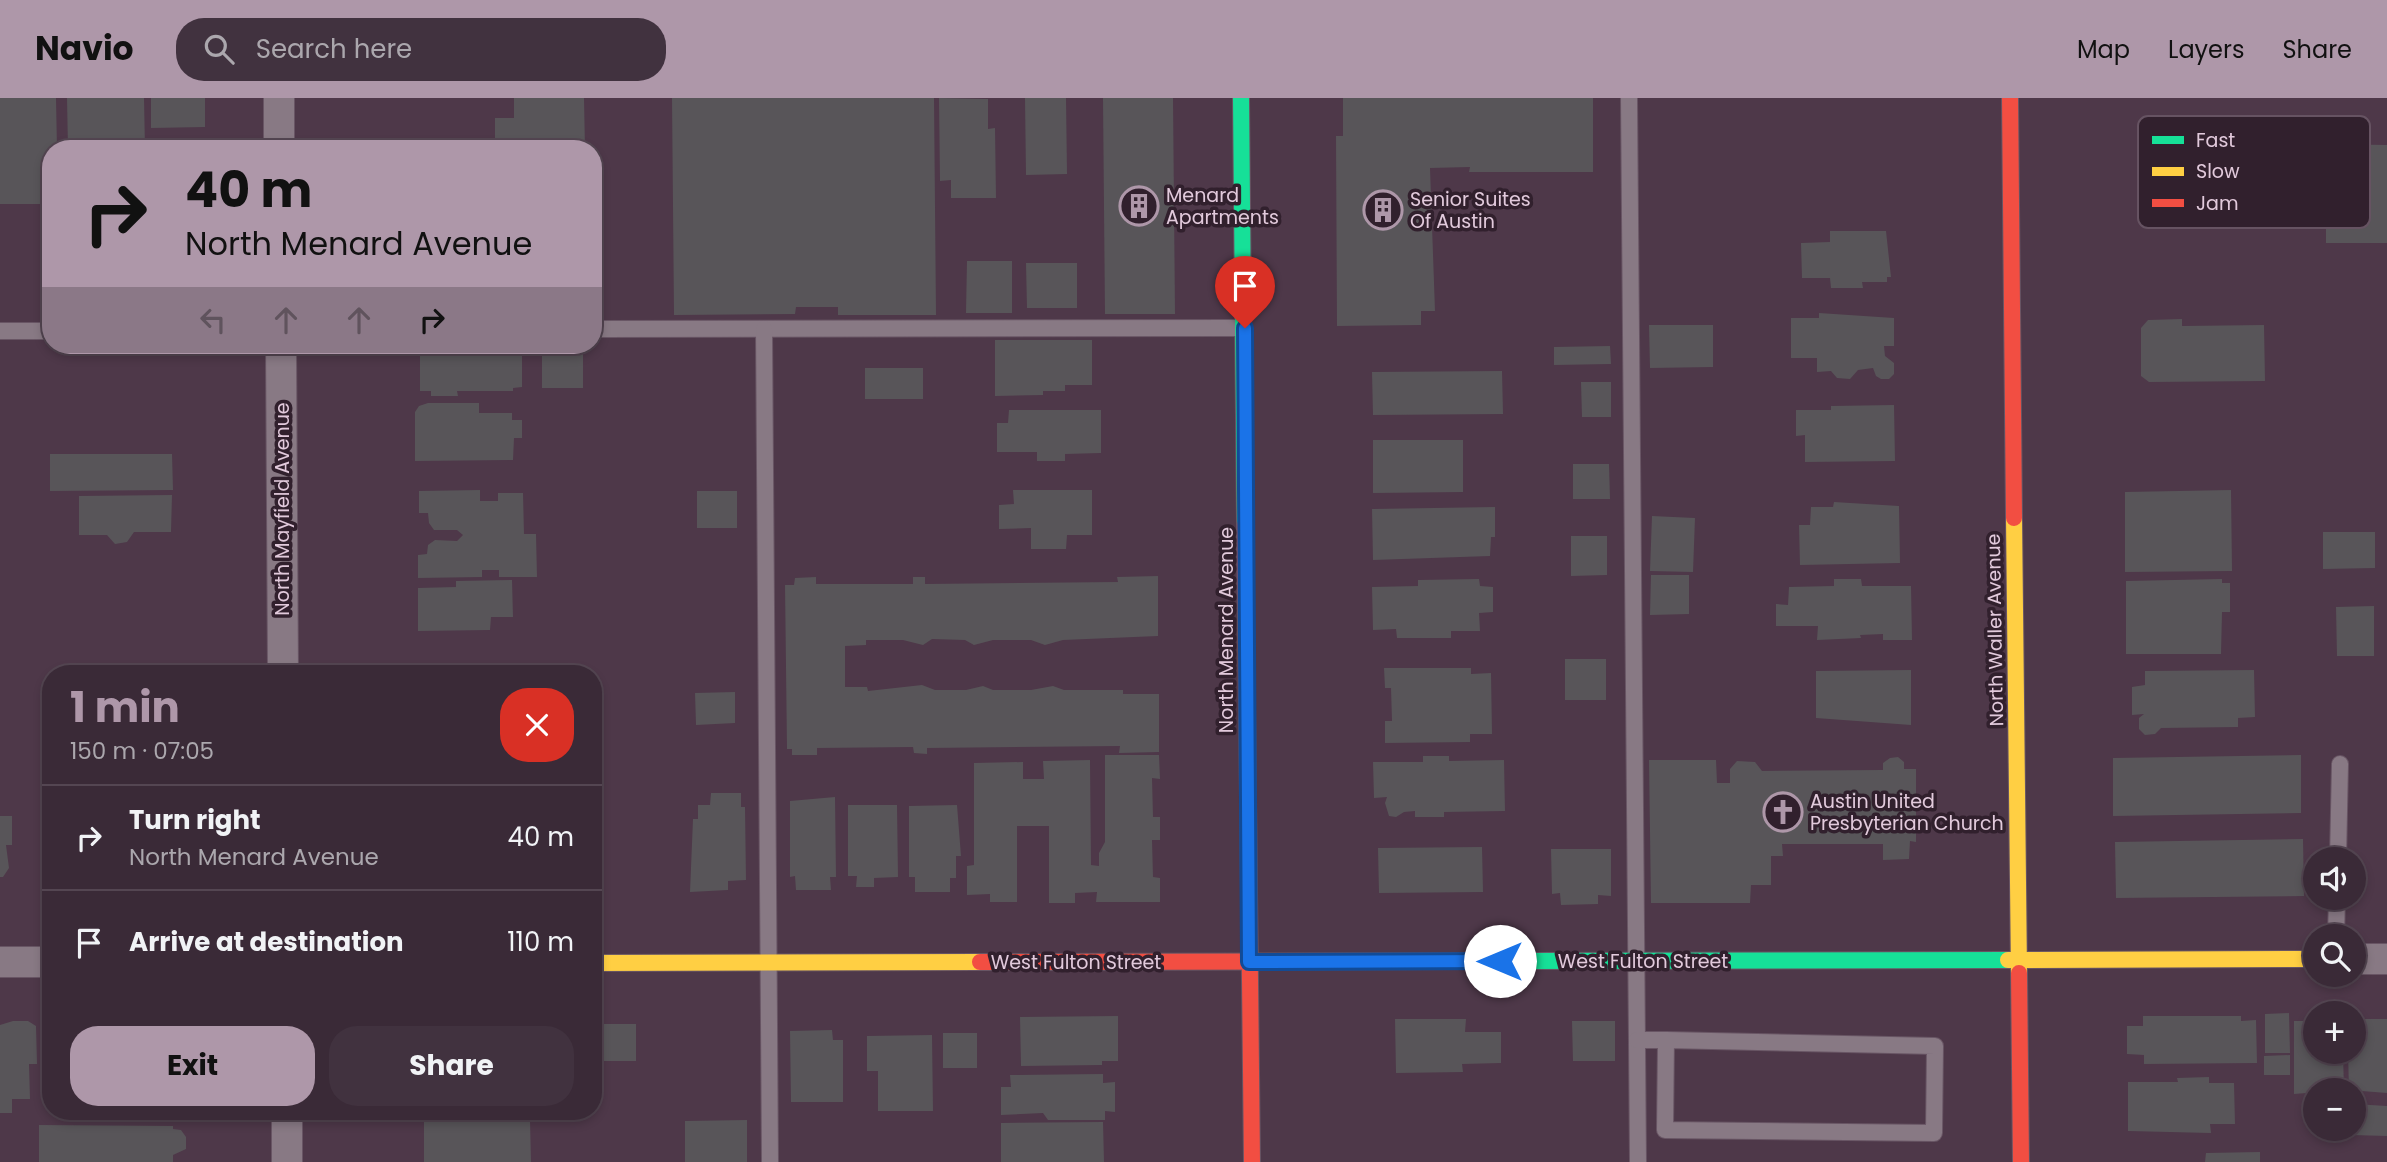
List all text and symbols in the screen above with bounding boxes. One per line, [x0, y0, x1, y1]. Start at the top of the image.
search box [176, 18, 666, 81]
text: Navio [35, 25, 134, 72]
icon: search [200, 30, 238, 68]
text: Search here [256, 31, 412, 67]
text: Map [2077, 33, 2130, 66]
text: Layers [2168, 33, 2244, 66]
text: Share [2282, 33, 2352, 66]
legend [2138, 116, 2370, 228]
text: Fast [2196, 127, 2235, 154]
text: 40 m [185, 156, 312, 224]
text: Slow [2196, 158, 2240, 185]
icon: right [70, 168, 161, 259]
place label: Menard Apartments [1166, 182, 1279, 231]
building icon: Menard Apartments [1118, 185, 1160, 227]
place label: Senior Suites Of Austin [1410, 186, 1531, 235]
building icon: Senior Suites Of Austin [1362, 189, 1404, 231]
text: Jam [2196, 190, 2238, 217]
text: North Menard Avenue [185, 221, 532, 266]
pin [1215, 256, 1275, 328]
icon: arrive [1226, 267, 1264, 305]
icon: left [194, 301, 232, 339]
icon: ahead [267, 301, 305, 339]
icon: ahead [340, 301, 378, 339]
icon: right [413, 301, 451, 339]
street label: North Mayfield Avenue [269, 402, 296, 616]
street label: North Menard Avenue [1213, 527, 1240, 733]
street label: North Waller Avenue [1980, 533, 2010, 727]
text: 1 min [70, 678, 180, 737]
button: close [500, 688, 574, 762]
text: 150 m · 07:05 [70, 735, 214, 767]
place label: Austin United Presbyterian Church [1810, 788, 2004, 837]
church icon: Austin United Presbyterian Church [1762, 791, 1804, 833]
text: Turn right [129, 802, 261, 838]
icon: right [70, 819, 108, 857]
text: 40 m [508, 819, 574, 855]
text: North Menard Avenue [129, 841, 379, 873]
map controls [2303, 847, 2366, 1141]
button: sound [2303, 847, 2366, 910]
icon: arrive [70, 924, 108, 962]
text: Arrive at destination [129, 924, 404, 960]
text: 110 m [507, 924, 574, 960]
position arrow [1463, 924, 1537, 998]
button: search [2303, 924, 2366, 987]
street label: West Fulton Street [1558, 948, 1728, 975]
street label: West Fulton Street [991, 949, 1161, 976]
button: + [2303, 1001, 2366, 1064]
button: Exit [70, 1026, 315, 1106]
button: Share [329, 1026, 574, 1106]
button: − [2303, 1078, 2366, 1141]

